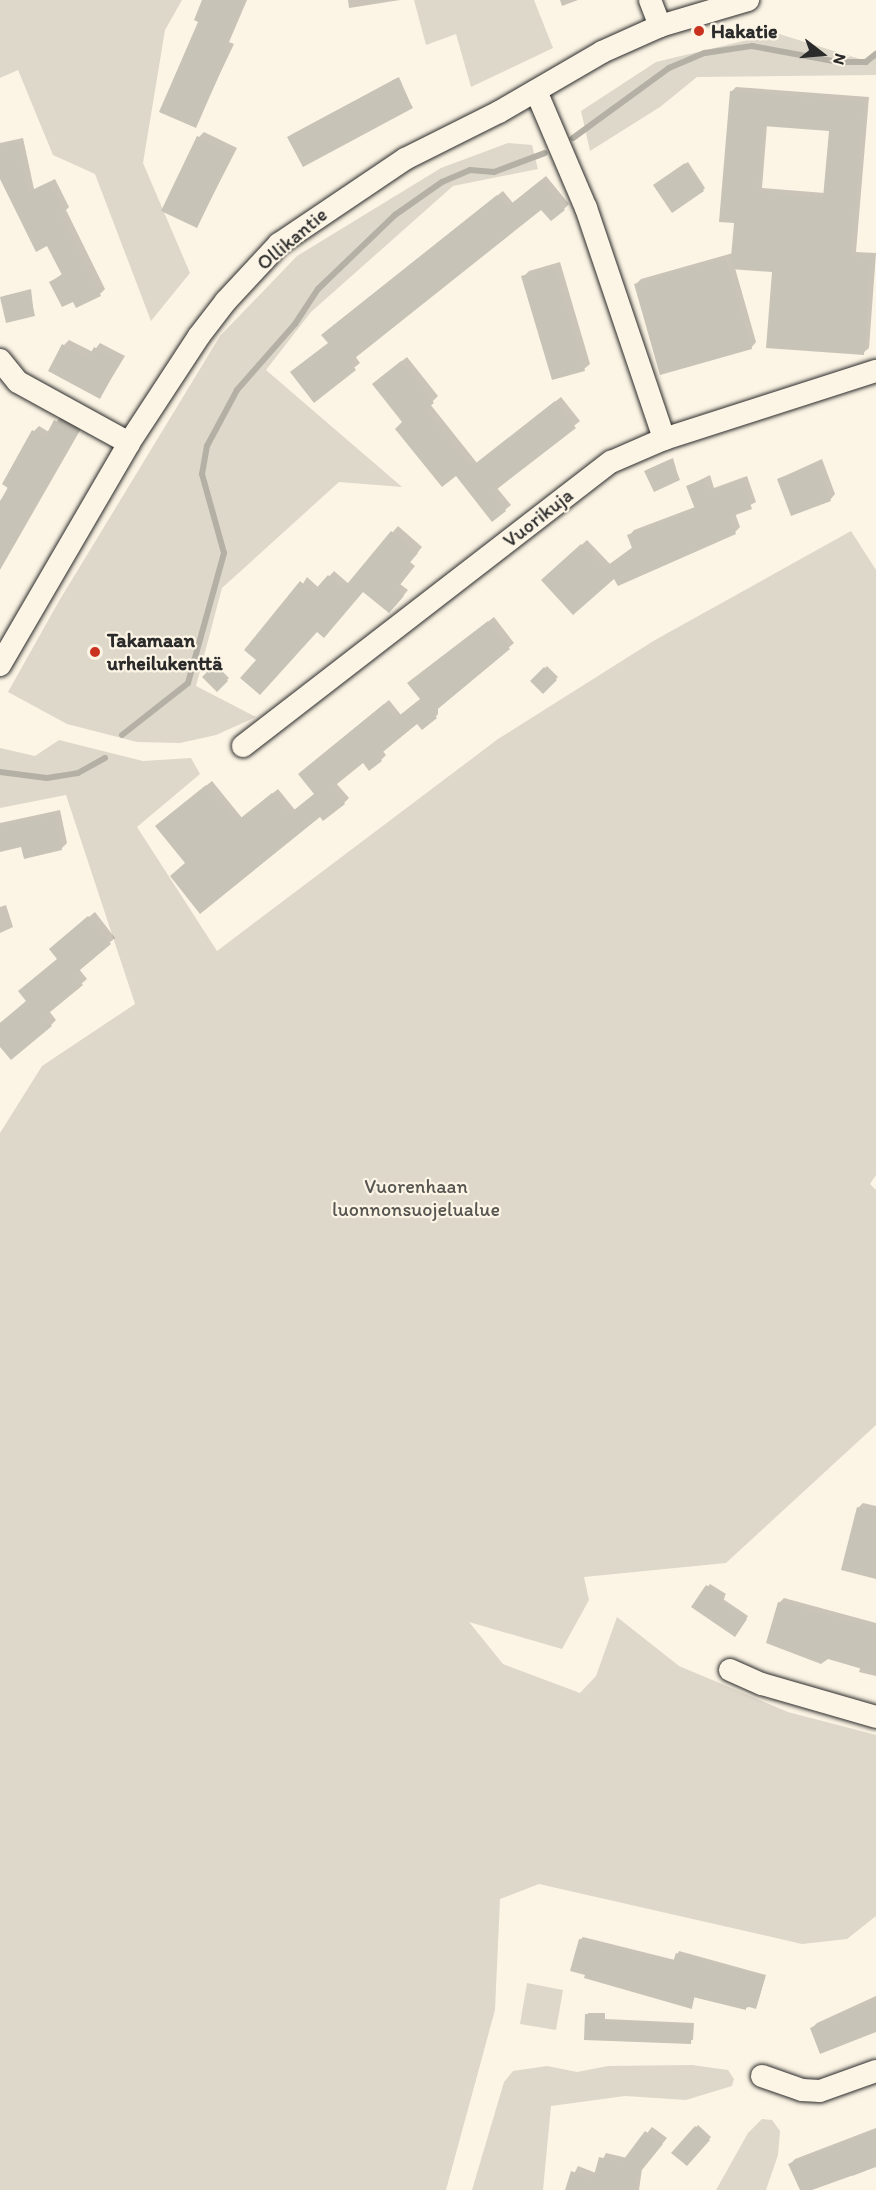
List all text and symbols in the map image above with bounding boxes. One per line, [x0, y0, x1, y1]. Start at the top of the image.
place label: Hakatie [711, 19, 778, 43]
marker: Hakatie [692, 24, 706, 38]
north arrow [792, 24, 852, 84]
text: N [829, 51, 850, 67]
street label: Ollikantie [252, 203, 332, 275]
street label: Vuorikuja [498, 483, 578, 553]
place label: Takamaan urheilukenttä [107, 628, 223, 675]
marker: Takamaan urheilukenttä [88, 645, 102, 659]
park label: Vuorenhaan luonnonsuojelualue [332, 1174, 500, 1221]

